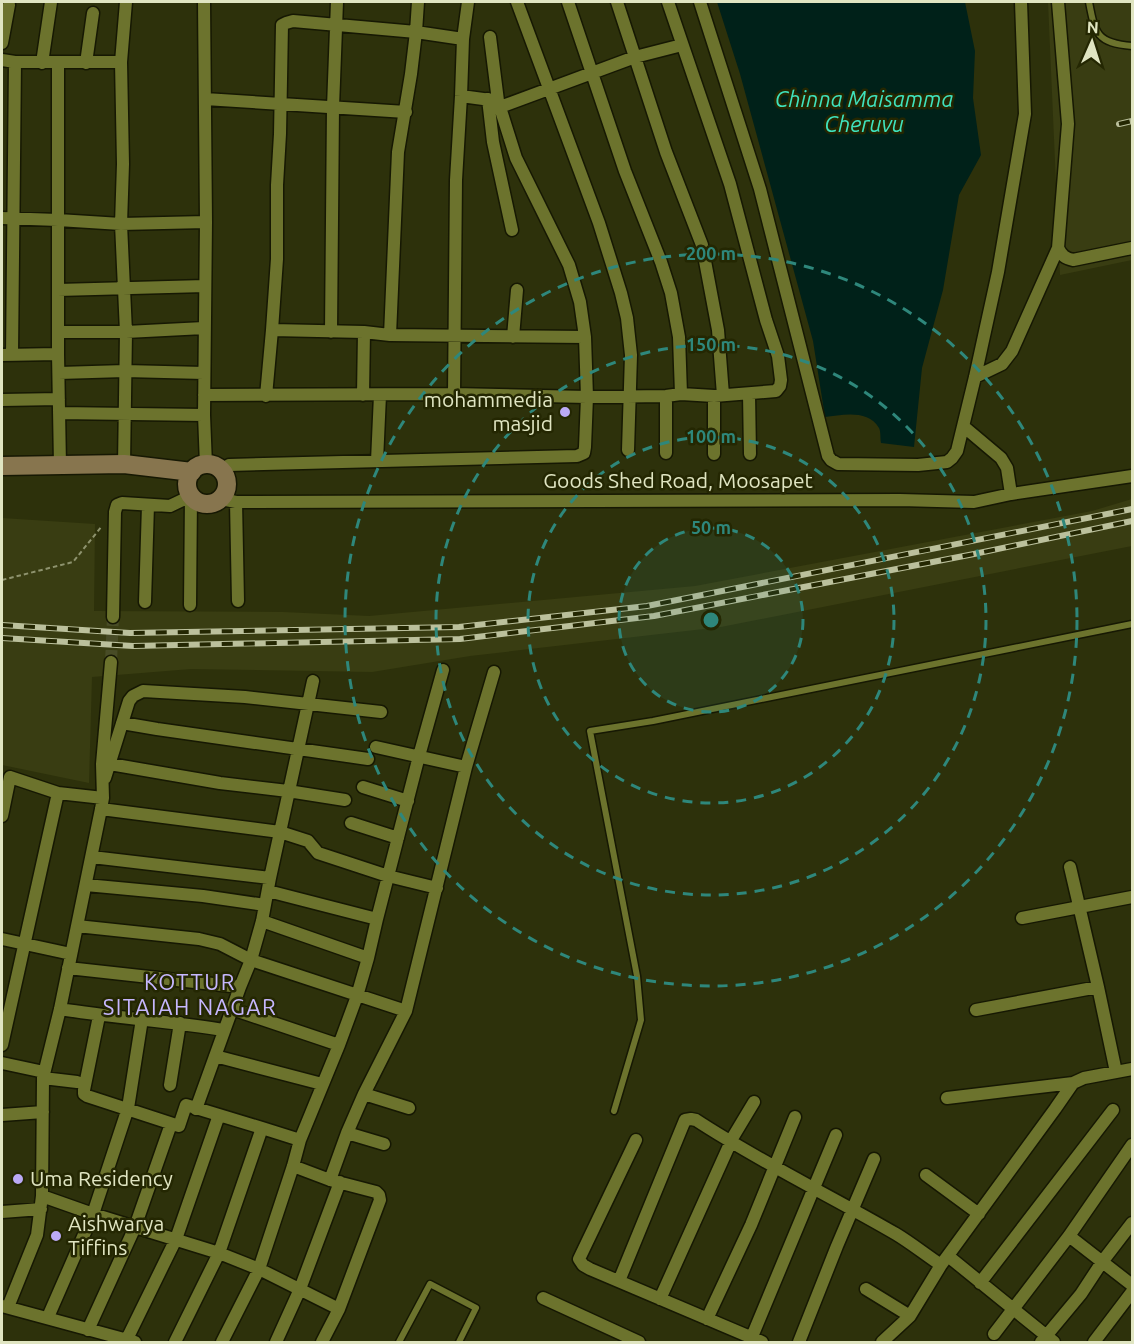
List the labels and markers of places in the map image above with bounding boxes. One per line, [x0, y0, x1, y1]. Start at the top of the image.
place label: mohammedia masjid [424, 387, 553, 435]
marker: mohammedia masjid [558, 405, 572, 419]
centre of rings [701, 610, 721, 630]
place label: Uma Residency [30, 1166, 173, 1190]
marker: Uma Residency [11, 1172, 25, 1186]
place label: Aishwarya Tiffins [68, 1211, 164, 1259]
marker: Aishwarya Tiffins [49, 1229, 63, 1243]

